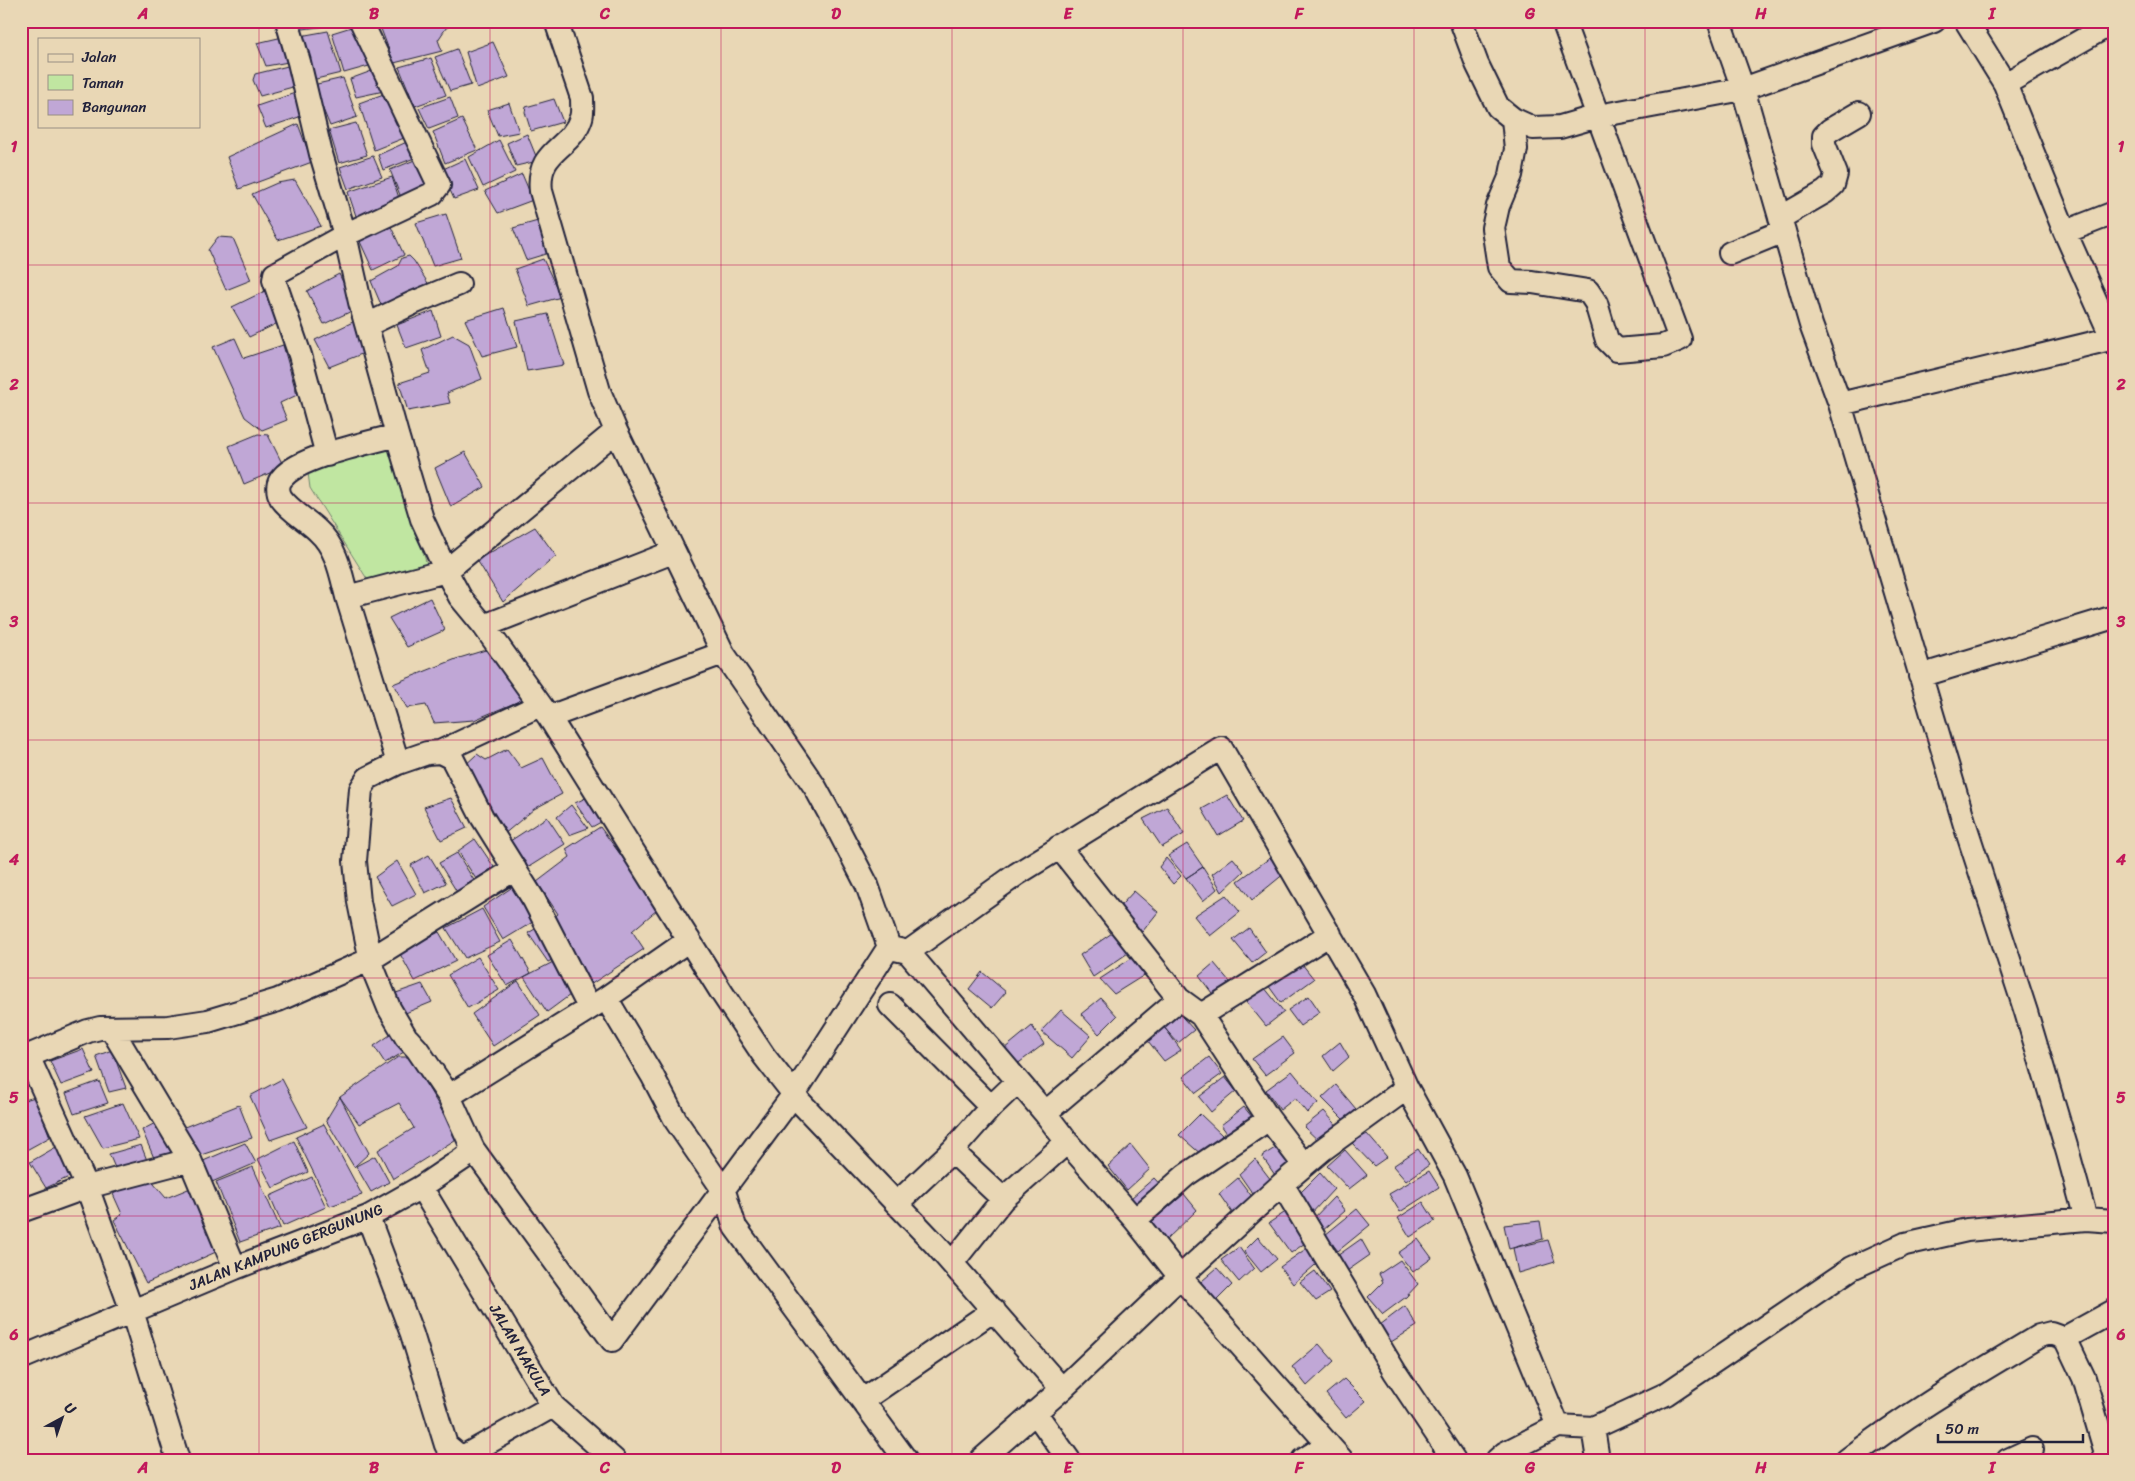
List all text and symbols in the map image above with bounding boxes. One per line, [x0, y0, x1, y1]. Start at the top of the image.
text: A [137, 0, 148, 28]
text: B [369, 0, 380, 28]
text: C [599, 0, 611, 28]
text: D [831, 0, 841, 28]
text: E [1064, 0, 1074, 28]
text: F [1294, 0, 1305, 28]
text: G [1524, 0, 1536, 28]
text: H [1754, 0, 1767, 28]
text: I [1988, 0, 1997, 28]
legend [38, 38, 200, 128]
text: Jalan [81, 44, 116, 70]
text: Taman [82, 70, 124, 96]
text: Bangunan [82, 94, 146, 120]
text: 1 [11, 132, 18, 161]
text: 1 [2118, 132, 2125, 161]
text: 2 [8, 370, 19, 399]
text: 2 [2115, 370, 2126, 399]
text: 3 [9, 607, 19, 636]
text: 3 [2116, 607, 2126, 636]
text: 4 [8, 845, 19, 874]
text: 4 [2115, 845, 2126, 874]
text: 5 [9, 1083, 19, 1112]
text: 5 [2116, 1083, 2126, 1112]
street label: JALAN KAMPUNG GERGUNUNG [184, 1196, 387, 1298]
street label: JALAN NAKULA [482, 1298, 558, 1401]
text: 6 [8, 1320, 19, 1349]
text: 6 [2115, 1320, 2126, 1349]
north arrow [38, 1394, 88, 1444]
text: U [58, 1396, 82, 1421]
scale bar [1938, 1411, 2082, 1443]
text: 50 m [1945, 1416, 1980, 1442]
text: A [137, 1453, 148, 1481]
text: B [369, 1453, 380, 1481]
text: C [599, 1453, 611, 1481]
text: D [831, 1453, 841, 1481]
text: E [1064, 1453, 1074, 1481]
text: F [1294, 1453, 1305, 1481]
text: G [1524, 1453, 1536, 1481]
text: H [1754, 1453, 1767, 1481]
text: I [1988, 1453, 1997, 1481]

